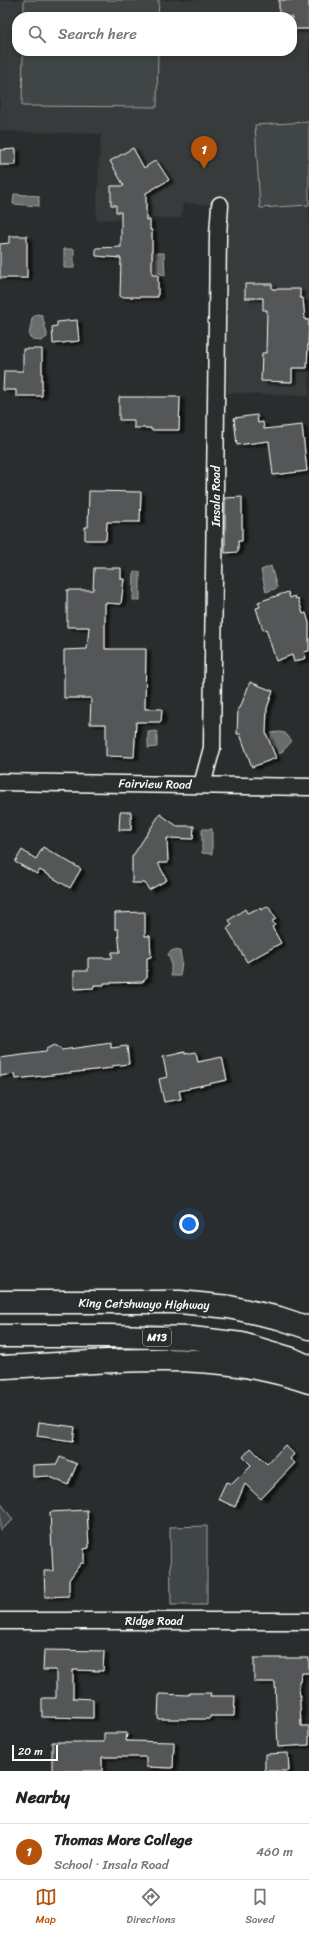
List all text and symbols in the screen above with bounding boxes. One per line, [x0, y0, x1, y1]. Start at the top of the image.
search box [12, 12, 297, 56]
text: Search here [58, 21, 137, 47]
icon: search [26, 23, 48, 45]
pin: 1 [191, 136, 217, 169]
street label: Insala Road [205, 464, 227, 527]
street label: Fairview Road [118, 772, 193, 796]
your location [179, 1214, 199, 1234]
street label: King Cetshwayo Highway [78, 1292, 210, 1316]
road number: M13 [143, 1328, 171, 1346]
street label: Ridge Road [125, 1610, 184, 1632]
text: 20 m [18, 1742, 43, 1761]
scale bar [12, 1743, 58, 1762]
text: Nearby [16, 1782, 70, 1812]
text: Thomas More College [54, 1827, 192, 1853]
text: 1 [26, 1840, 32, 1863]
text: 460 m [256, 1840, 293, 1863]
text: School · Insala Road [54, 1853, 169, 1876]
tab: Map [35, 1886, 57, 1929]
tab: Directions [126, 1886, 176, 1929]
tab: Saved [245, 1886, 274, 1929]

